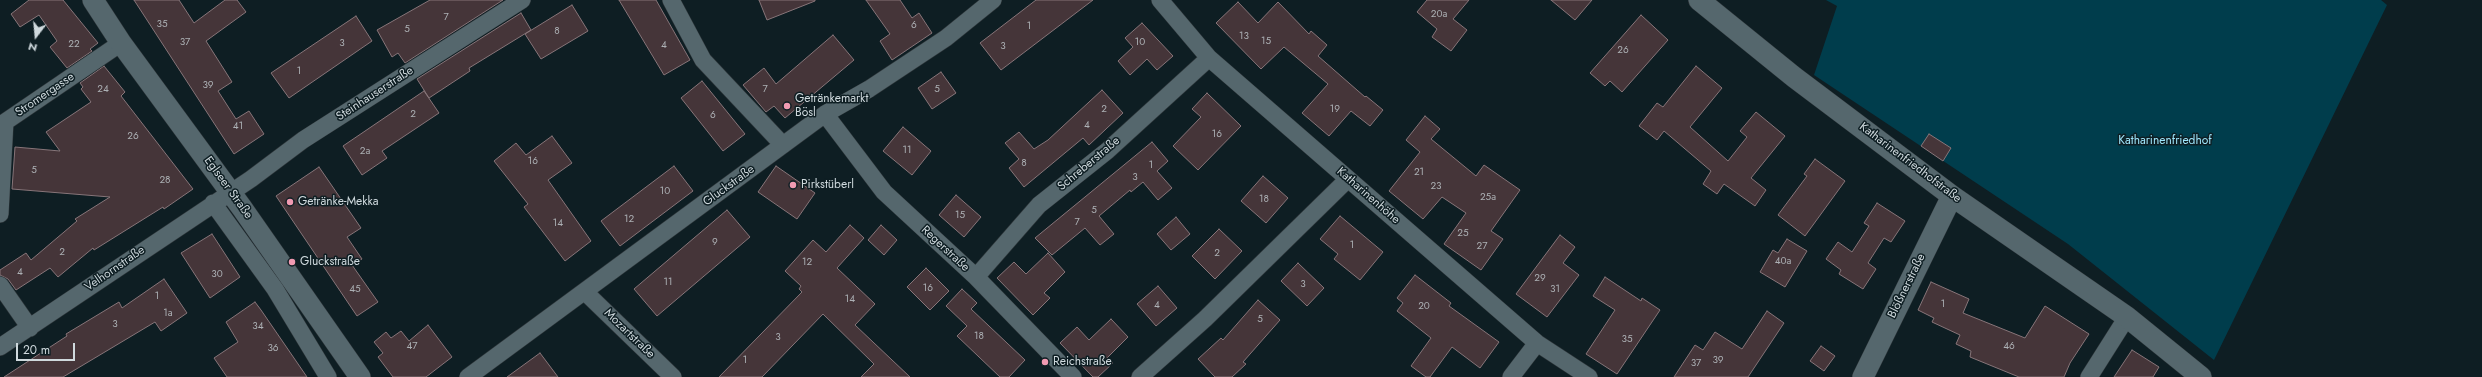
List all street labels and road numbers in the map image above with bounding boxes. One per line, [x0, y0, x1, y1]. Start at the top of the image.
street label: Steinhauserstraße [334, 64, 416, 124]
street label: Stromergasse [13, 70, 77, 120]
street label: Katharinenfriedhofstraße [1856, 120, 1964, 206]
street label: Schreberstraße [1055, 134, 1123, 194]
street label: Eglseer Straße [201, 154, 255, 222]
street label: Gluckstraße [701, 163, 757, 209]
street label: Katharinenhöhe [1334, 165, 1402, 227]
street label: Regerstraße [918, 223, 972, 275]
street label: Velhornstraße [82, 243, 148, 295]
street label: Blößnerstraße [1885, 251, 1929, 321]
street label: Mozartstraße [601, 306, 657, 362]

